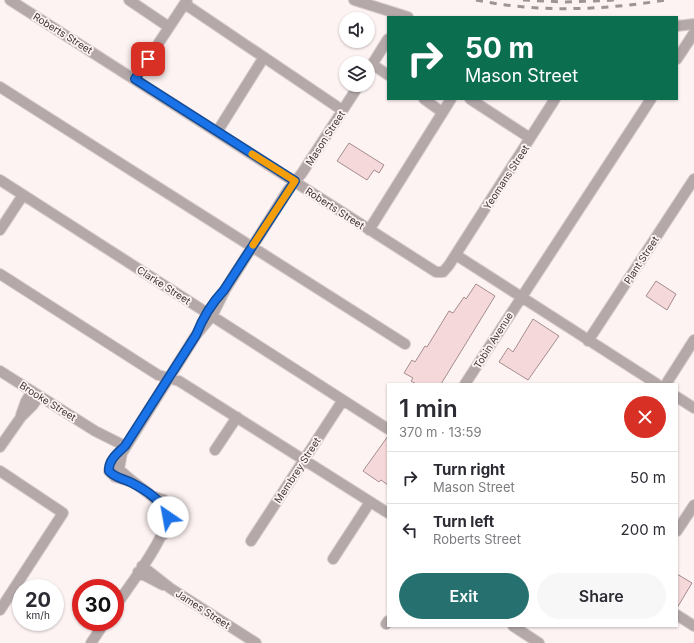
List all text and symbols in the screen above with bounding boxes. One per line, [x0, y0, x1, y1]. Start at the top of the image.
street label: Roberts Street [31, 10, 95, 56]
map controls [339, 12, 375, 92]
button: sound [339, 12, 375, 48]
text: 50 m [465, 31, 534, 65]
icon: right [399, 32, 451, 84]
pin [131, 42, 165, 76]
icon: arrive [137, 48, 159, 70]
button: layers [339, 56, 375, 92]
text: Mason Street [465, 65, 578, 86]
street label: Mason Street [303, 108, 348, 168]
street label: Yeomans Street [481, 142, 532, 211]
street label: Roberts Street [303, 185, 367, 232]
street label: Plant Street [621, 233, 661, 286]
street label: Clarke Street [135, 263, 194, 307]
street label: Tobin Avenue [471, 310, 515, 370]
street label: Brooke Street [18, 379, 79, 423]
text: 1 min [399, 394, 458, 423]
button: close [624, 396, 666, 438]
text: 370 m · 13:59 [399, 424, 482, 440]
street label: Membrey Street [271, 434, 323, 505]
text: Turn right [433, 460, 505, 479]
icon: right [399, 467, 421, 489]
text: 50 m [630, 468, 666, 487]
text: Mason Street [433, 479, 515, 495]
position arrow [147, 496, 189, 538]
text: Turn left [433, 512, 494, 531]
icon: left [399, 519, 421, 541]
text: 200 m [621, 520, 666, 539]
text: Roberts Street [433, 531, 521, 547]
button: Exit [399, 573, 529, 619]
button: Share [537, 573, 666, 619]
speed limit sign: 30 [72, 579, 124, 631]
street label: James Street [174, 587, 233, 631]
text: 20 [25, 588, 51, 612]
text: km/h [26, 609, 50, 621]

